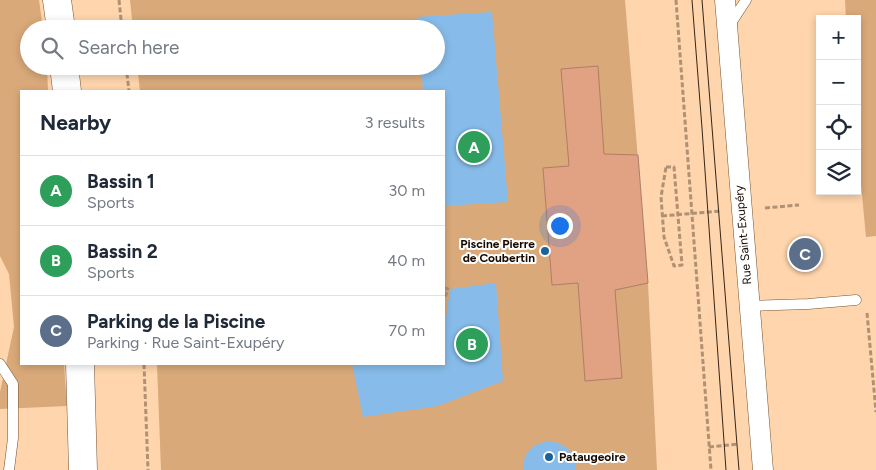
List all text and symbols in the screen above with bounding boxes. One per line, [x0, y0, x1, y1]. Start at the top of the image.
map controls [816, 15, 861, 195]
button: + [816, 15, 861, 60]
search box [20, 20, 445, 75]
icon: search [38, 34, 66, 62]
text: Search here [78, 36, 180, 59]
button: − [816, 60, 861, 105]
button: locate [816, 105, 861, 150]
text: Nearby [40, 110, 111, 135]
text: 3 results [365, 113, 425, 132]
pin: A [458, 128, 490, 166]
button: layers [816, 150, 861, 195]
text: Bassin 1 [87, 170, 155, 193]
text: A [50, 181, 62, 200]
text: 30 m [388, 181, 425, 200]
street label: Rue Saint-Exupéry [732, 184, 754, 285]
text: Sports [87, 193, 134, 212]
your location [547, 213, 573, 239]
pin: C [789, 235, 821, 273]
place label: Piscine Pierre de Coubertin [460, 237, 535, 265]
text: Bassin 2 [87, 240, 158, 263]
marker: Piscine Pierre de Coubertin [539, 245, 551, 257]
text: B [51, 251, 61, 270]
text: 40 m [387, 251, 425, 270]
text: Sports [87, 263, 134, 282]
text: Parking de la Piscine [87, 310, 265, 333]
text: C [50, 321, 62, 340]
text: 70 m [389, 321, 425, 340]
pin: B [456, 325, 488, 363]
text: Parking · Rue Saint-Exupéry [87, 333, 284, 352]
place label: Pataugeoire [559, 450, 626, 464]
marker: Pataugeoire [543, 451, 555, 463]

